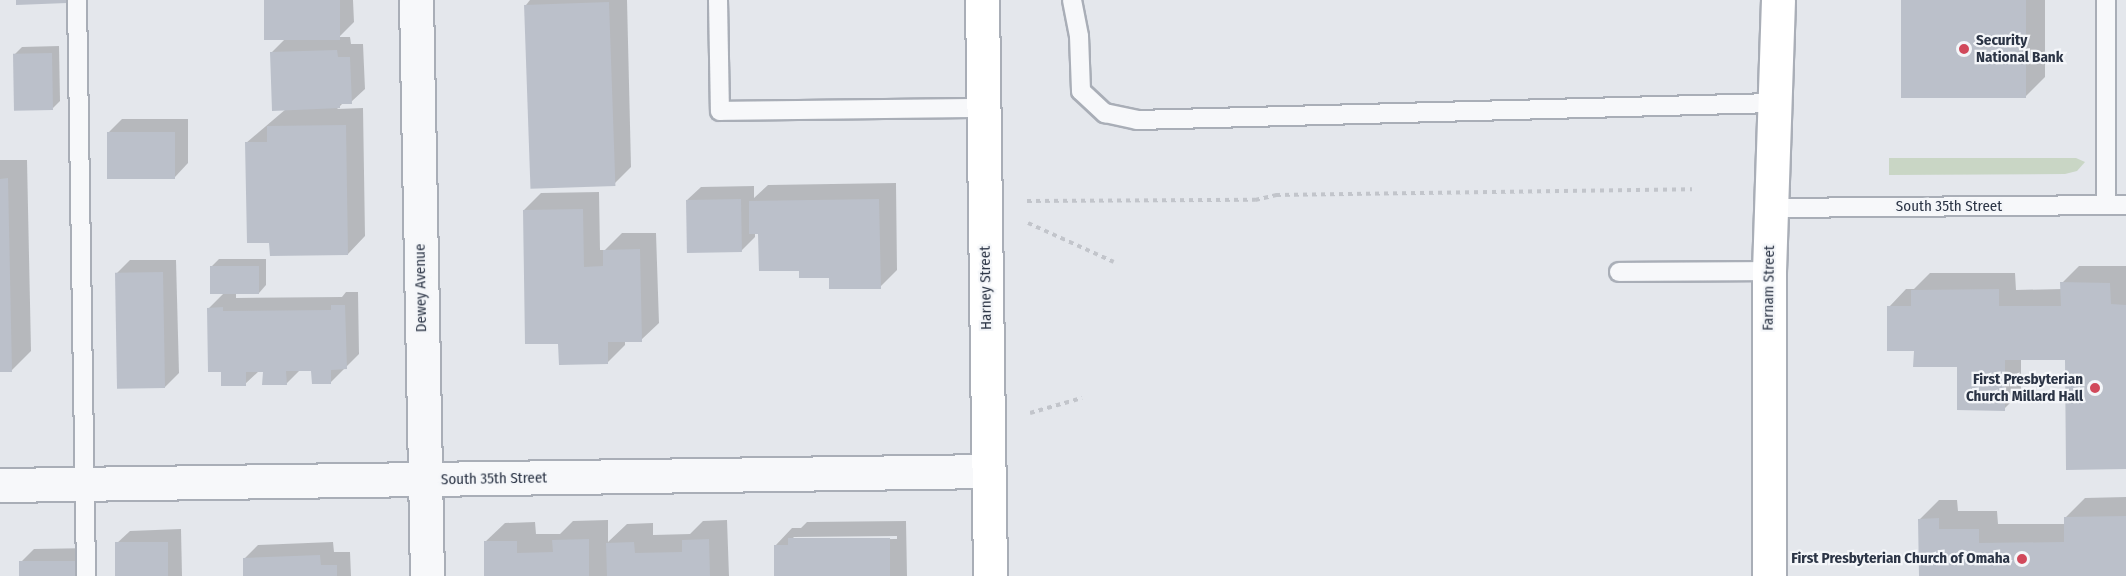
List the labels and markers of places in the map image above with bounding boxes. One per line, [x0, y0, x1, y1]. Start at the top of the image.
place label: Security National Bank [1976, 31, 2063, 66]
marker: Security National Bank [1957, 42, 1971, 56]
place label: First Presbyterian Church Millard Hall [1966, 370, 2083, 405]
marker: First Presbyterian Church Millard Hall [2088, 381, 2102, 395]
place label: First Presbyterian Church of Omaha [1791, 550, 2010, 568]
marker: First Presbyterian Church of Omaha [2015, 552, 2029, 566]

